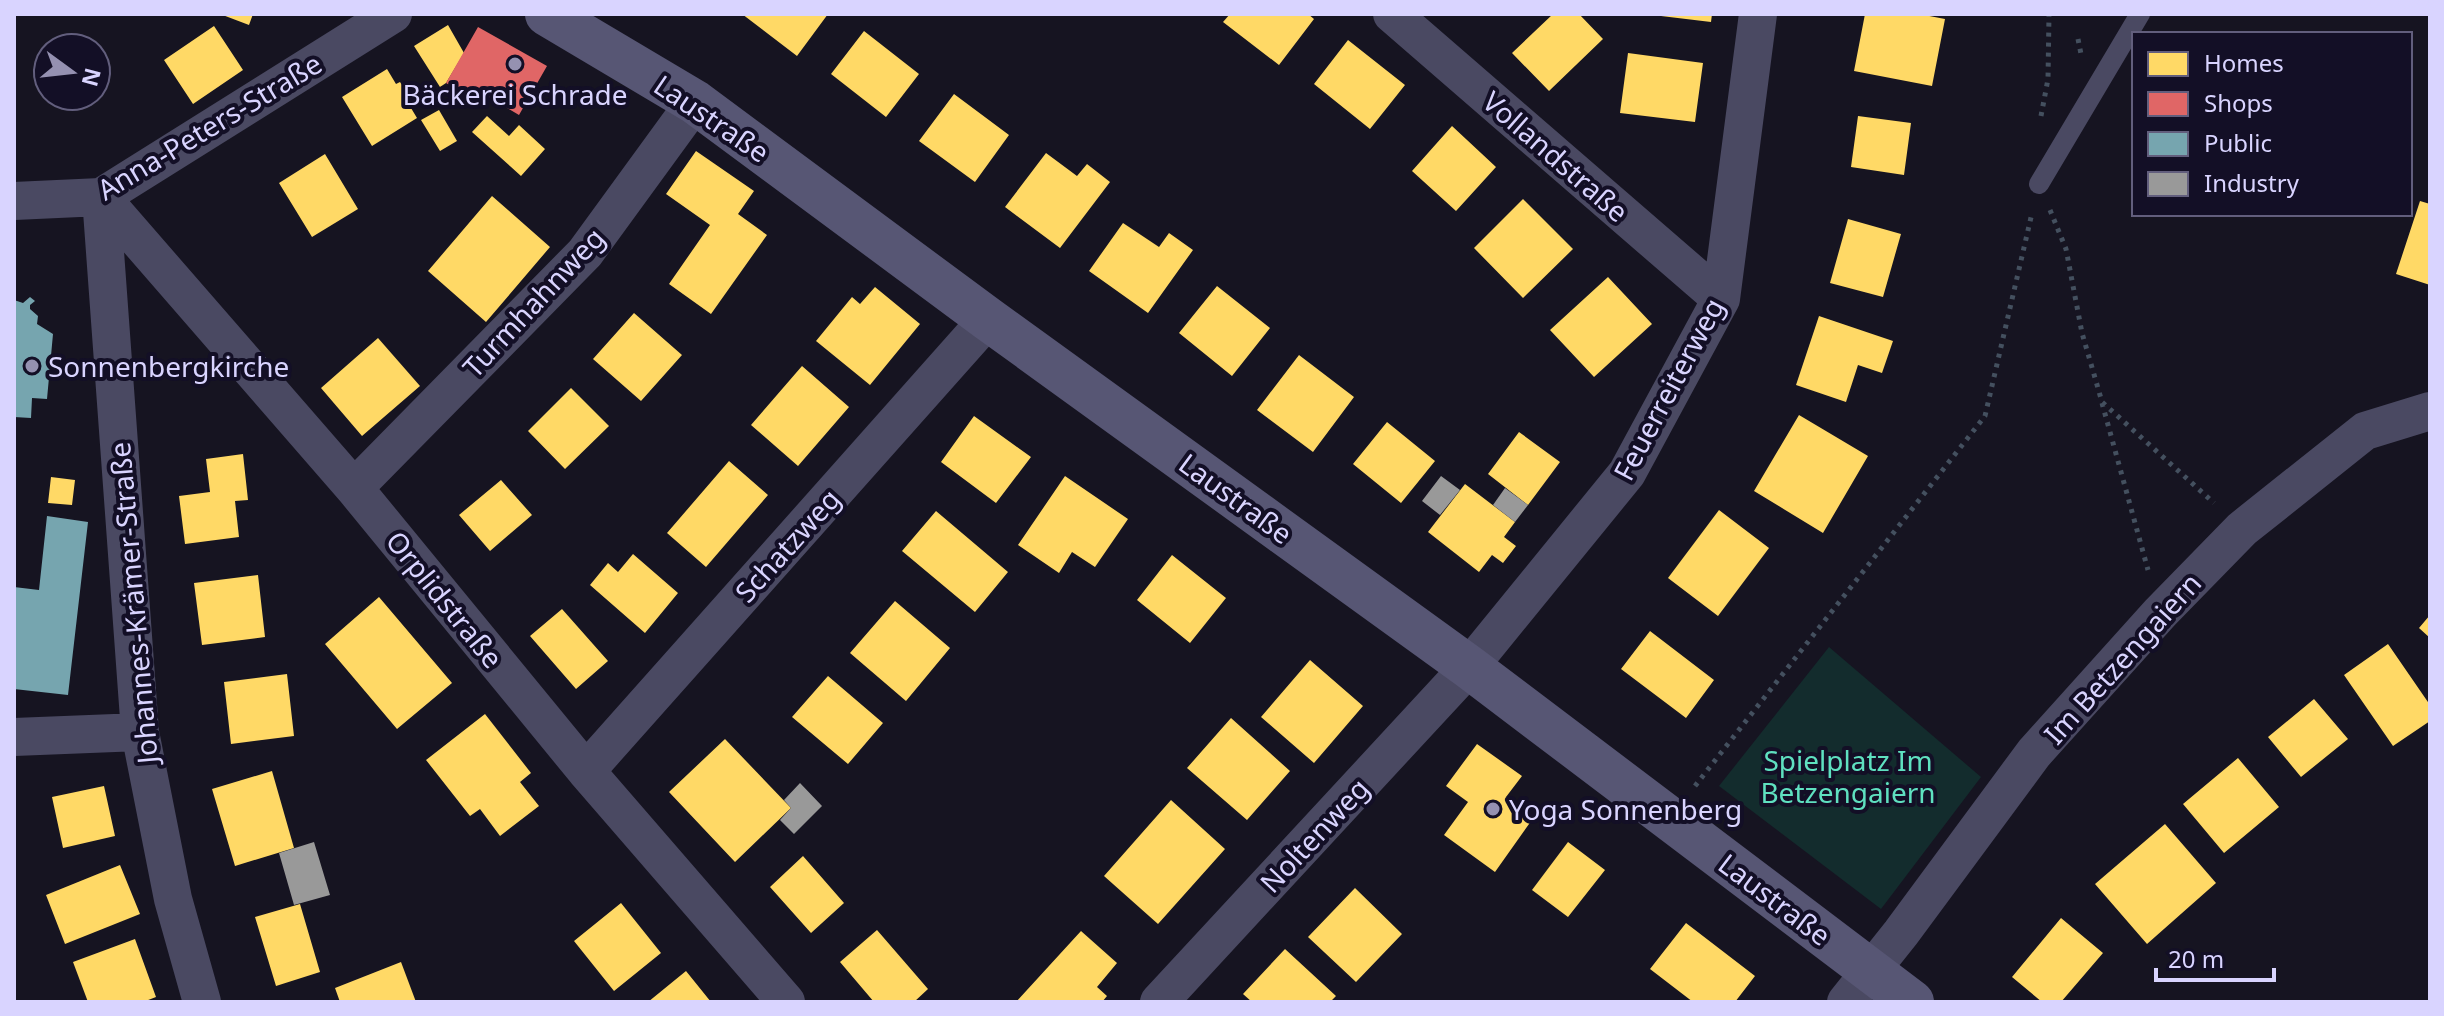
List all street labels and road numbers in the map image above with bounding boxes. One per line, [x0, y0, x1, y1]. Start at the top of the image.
street label: Anna-Peters-Straße [90, 44, 328, 208]
street label: Laustraße [647, 66, 777, 170]
street label: Vollandstraße [1475, 82, 1637, 230]
street label: Turmhahnweg [454, 219, 612, 385]
street label: Feuerreiterweg [1604, 291, 1732, 487]
street label: Johannes-Krämer-Straße [100, 441, 166, 768]
street label: Laustraße [1172, 444, 1300, 552]
street label: Schatzweg [726, 480, 848, 610]
street label: Orplidstraße [378, 523, 512, 675]
street label: Im Betzengaiern [2035, 564, 2209, 752]
street label: Noltenweg [1251, 770, 1377, 900]
street label: Laustraße [1711, 844, 1839, 954]

